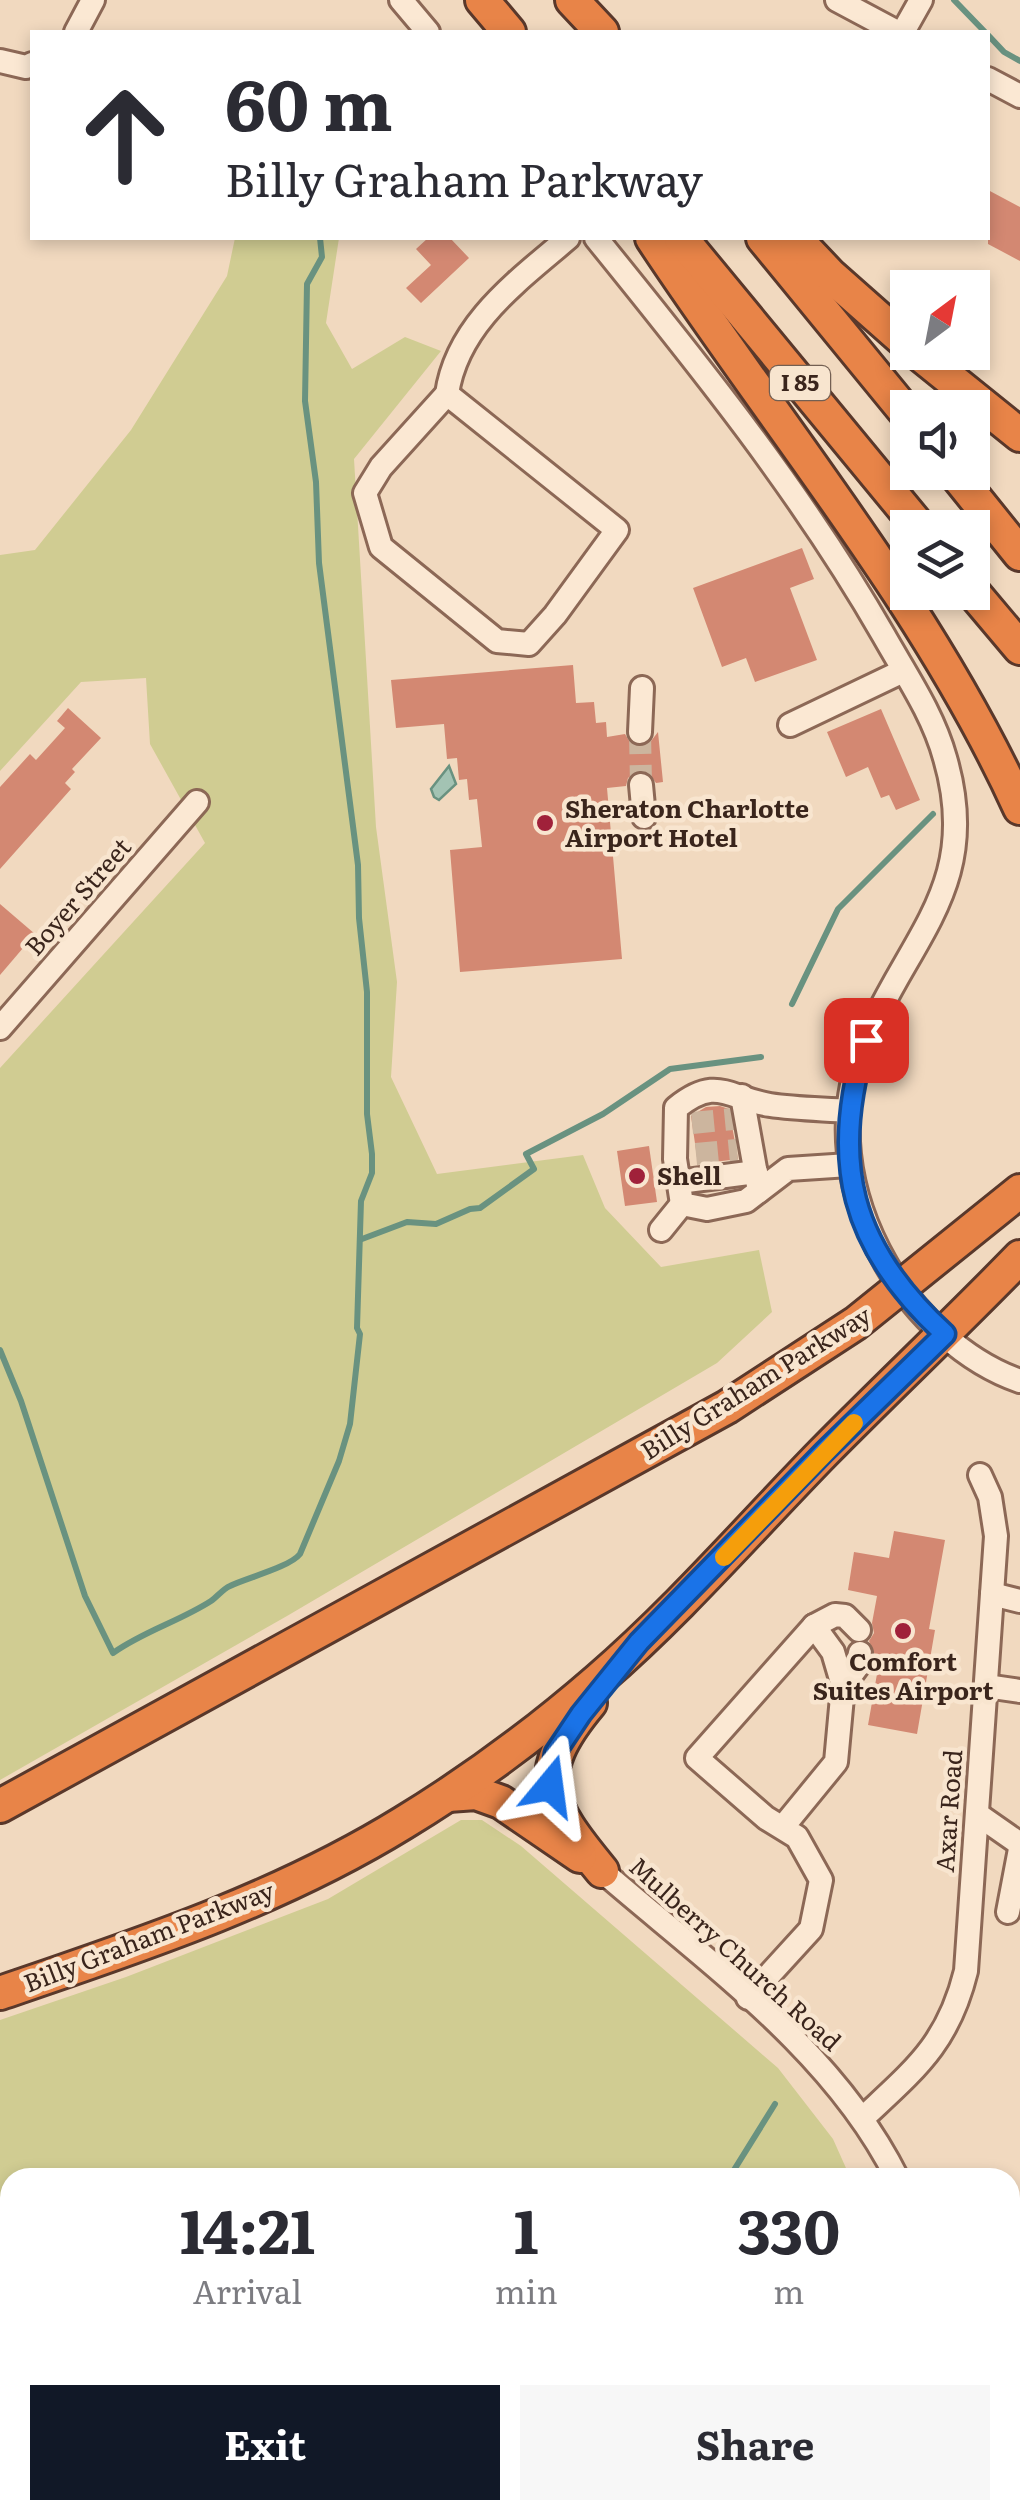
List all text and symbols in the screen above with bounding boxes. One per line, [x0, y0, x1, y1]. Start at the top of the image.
text: 60 m [225, 49, 393, 153]
icon: ahead [60, 70, 190, 200]
text: Billy Graham Parkway [225, 144, 703, 211]
north arrow [890, 270, 990, 370]
map controls [890, 270, 990, 610]
road number: I 85 [770, 366, 830, 400]
button: sound [890, 390, 990, 490]
button: layers [890, 510, 990, 610]
place label: Sheraton Charlotte Airport Hotel [565, 789, 809, 855]
marker: Sheraton Charlotte Airport Hotel [534, 812, 556, 834]
street label: Boyer Street [15, 829, 139, 963]
pin [824, 998, 909, 1083]
icon: arrive [839, 1013, 894, 1068]
place label: Shell [657, 1156, 722, 1193]
marker: Shell [626, 1165, 648, 1187]
street label: Billy Graham Parkway [633, 1295, 878, 1468]
marker: Comfort Suites Airport [892, 1620, 914, 1642]
place label: Comfort Suites Airport [813, 1642, 993, 1708]
position arrow [498, 1734, 602, 1838]
street label: Axar Road [925, 1748, 970, 1874]
street label: Mulberry Church Road [622, 1847, 850, 2058]
street label: Billy Graham Parkway [18, 1871, 280, 2000]
text: 14:21 [180, 2183, 315, 2272]
text: 1 [514, 2183, 539, 2272]
text: 330 [737, 2183, 840, 2272]
text: Arrival [193, 2266, 302, 2314]
text: min [495, 2266, 558, 2314]
text: m [773, 2266, 804, 2314]
button: Exit [30, 2385, 500, 2500]
button: Share [520, 2385, 990, 2500]

